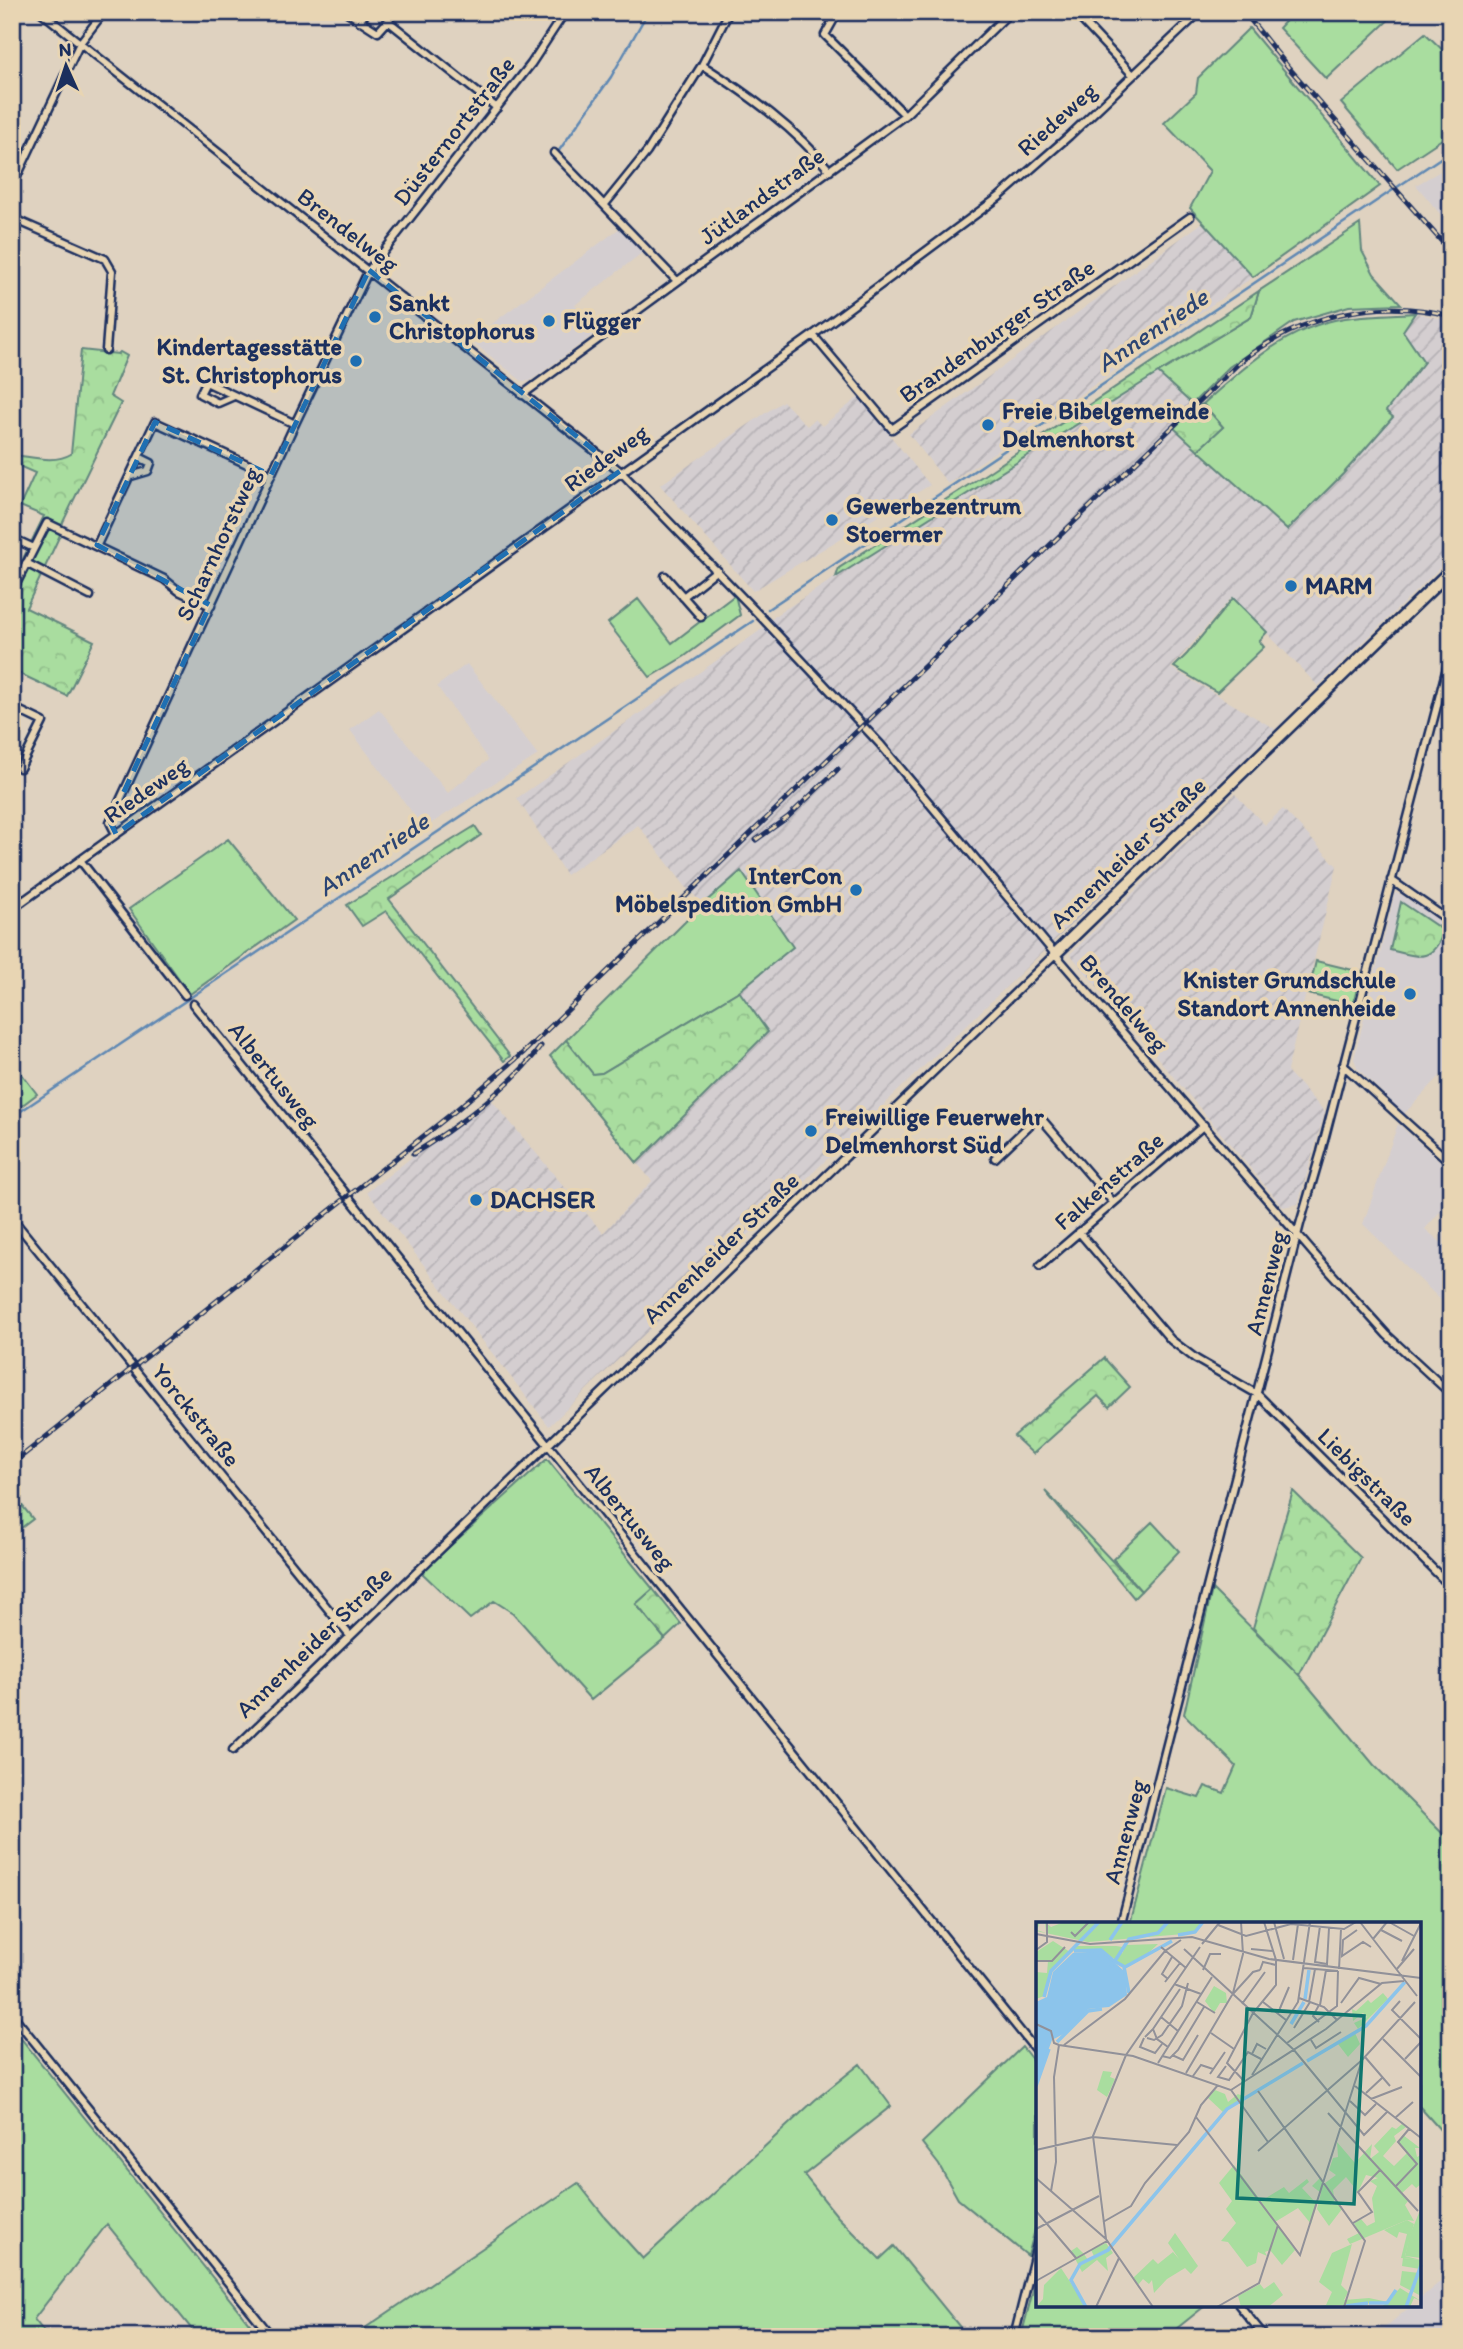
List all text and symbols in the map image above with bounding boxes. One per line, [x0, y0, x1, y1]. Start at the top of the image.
north arrow [32, 32, 102, 102]
text: N [58, 38, 72, 61]
street label: Düsternortstraße [386, 50, 521, 211]
street label: Riedeweg [1011, 75, 1103, 162]
street label: Jütlandstraße [694, 141, 830, 251]
street label: Brendelweg [292, 181, 405, 279]
street label: Brandenburger Straße [893, 252, 1100, 409]
water label: Annenriede [1090, 280, 1215, 379]
place label: Sankt Christophorus [389, 288, 535, 346]
place label: Flügger [563, 306, 641, 336]
marker: Sankt Christophorus [367, 309, 383, 325]
marker: Flügger [541, 313, 557, 329]
place label: Kindertagesstätte St. Christophorus [157, 332, 342, 390]
marker: Kindertagesstätte St. Christophorus [348, 353, 364, 369]
place label: Freie Bibelgemeinde Delmenhorst [1002, 396, 1209, 453]
street label: Riedeweg [558, 417, 654, 498]
marker: Freie Bibelgemeinde Delmenhorst [980, 417, 996, 433]
street label: Scharnhorstweg [169, 462, 266, 625]
place label: Gewerbezentrum Stoermer [846, 491, 1022, 548]
marker: Gewerbezentrum Stoermer [824, 512, 840, 528]
place label: MARM [1305, 571, 1373, 600]
marker: MARM [1283, 578, 1299, 594]
street label: Riedeweg [98, 750, 194, 829]
street label: Annenheider Straße [1043, 771, 1212, 935]
water label: Annenriede [311, 804, 436, 903]
place label: InterCon Möbelspedition GmbH [615, 861, 842, 919]
marker: InterCon Möbelspedition GmbH [848, 882, 864, 898]
street label: Brendelweg [1074, 948, 1175, 1058]
place label: Knister Grundschule Standort Annenheide [1177, 965, 1396, 1022]
marker: Knister Grundschule Standort Annenheide [1402, 986, 1418, 1002]
street label: Albertusweg [223, 1016, 327, 1134]
place label: Freiwillige Feuerwehr Delmenhorst Süd [825, 1102, 1044, 1159]
marker: Freiwillige Feuerwehr Delmenhorst Süd [803, 1123, 819, 1139]
street label: Falkenstraße [1048, 1125, 1169, 1236]
street label: Annenheider Straße [636, 1166, 805, 1330]
place label: DACHSER [490, 1185, 596, 1214]
marker: DACHSER [468, 1192, 484, 1208]
street label: Annenweg [1239, 1227, 1293, 1338]
street label: Yorckstraße [146, 1357, 247, 1472]
street label: Liebigstraße [1312, 1421, 1423, 1532]
street label: Albertusweg [579, 1458, 683, 1576]
street label: Annenheider Straße [229, 1560, 398, 1724]
street label: Annenweg [1097, 1776, 1153, 1887]
inset map [1036, 1922, 1421, 2307]

